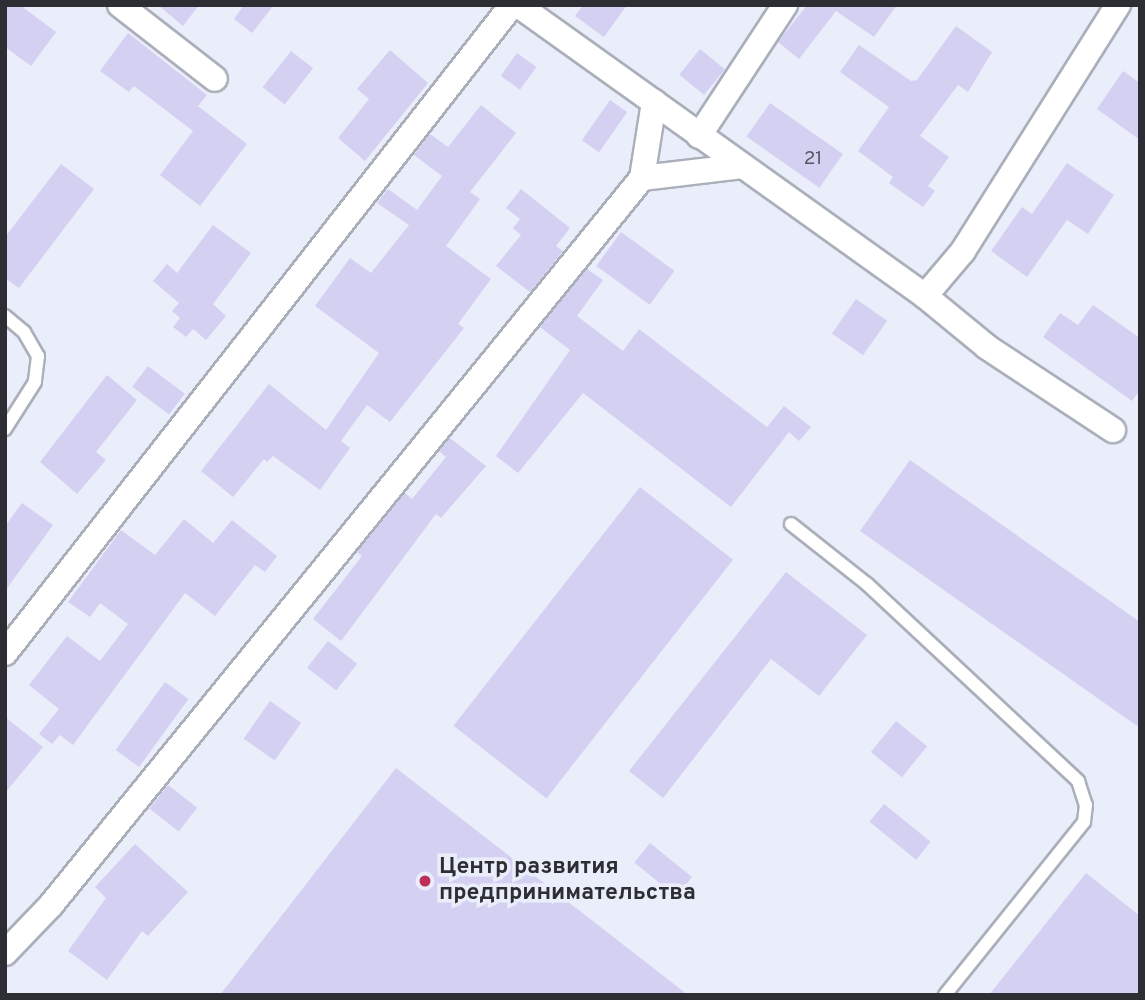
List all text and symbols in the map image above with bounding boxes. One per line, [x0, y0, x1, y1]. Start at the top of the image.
house number: 21 [804, 149, 822, 171]
place label: Центр развития предпринимательства [439, 854, 696, 908]
marker: Центр развития предпринимательства [417, 873, 433, 889]

